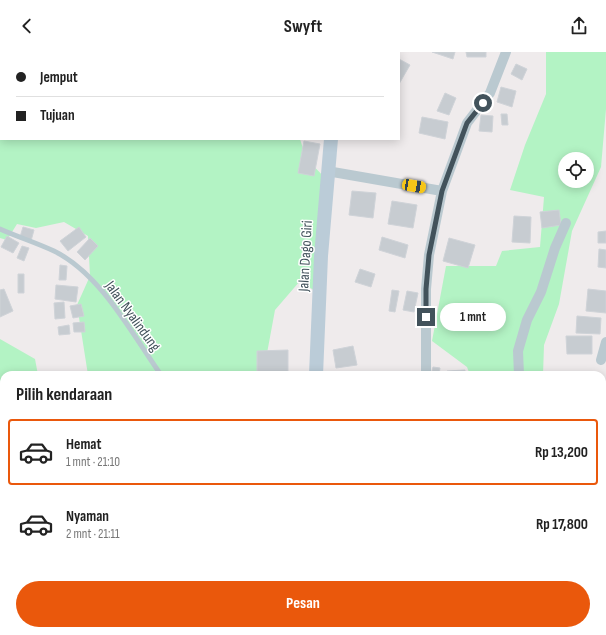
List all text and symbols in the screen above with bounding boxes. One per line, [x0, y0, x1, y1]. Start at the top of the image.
icon: back [16, 15, 38, 37]
icon: share [568, 15, 590, 37]
text: Swyft [284, 16, 322, 37]
text: Jemput [40, 68, 78, 87]
route start [474, 94, 492, 112]
text: Tujuan [40, 106, 75, 125]
map controls [558, 152, 594, 188]
button: locate [558, 152, 594, 188]
car [401, 178, 427, 194]
street label: Jalan Dago Giri [294, 220, 317, 293]
street label: Jalan Nyalindung [100, 277, 165, 355]
callout: 1 mnt [440, 303, 506, 331]
route end [417, 308, 435, 326]
text: 1 mnt [460, 309, 486, 325]
text: Pilih kendaraan [16, 384, 112, 405]
icon: car [18, 434, 54, 470]
text: Hemat [66, 435, 101, 454]
text: Rp 13,200 [535, 443, 588, 462]
text: 1 mnt · 21:10 [66, 454, 120, 470]
icon: car [18, 506, 54, 542]
text: Nyaman [66, 507, 109, 526]
text: Rp 17,800 [536, 515, 588, 534]
text: 2 mnt · 21:11 [66, 526, 120, 542]
button: Pesan [16, 581, 590, 627]

